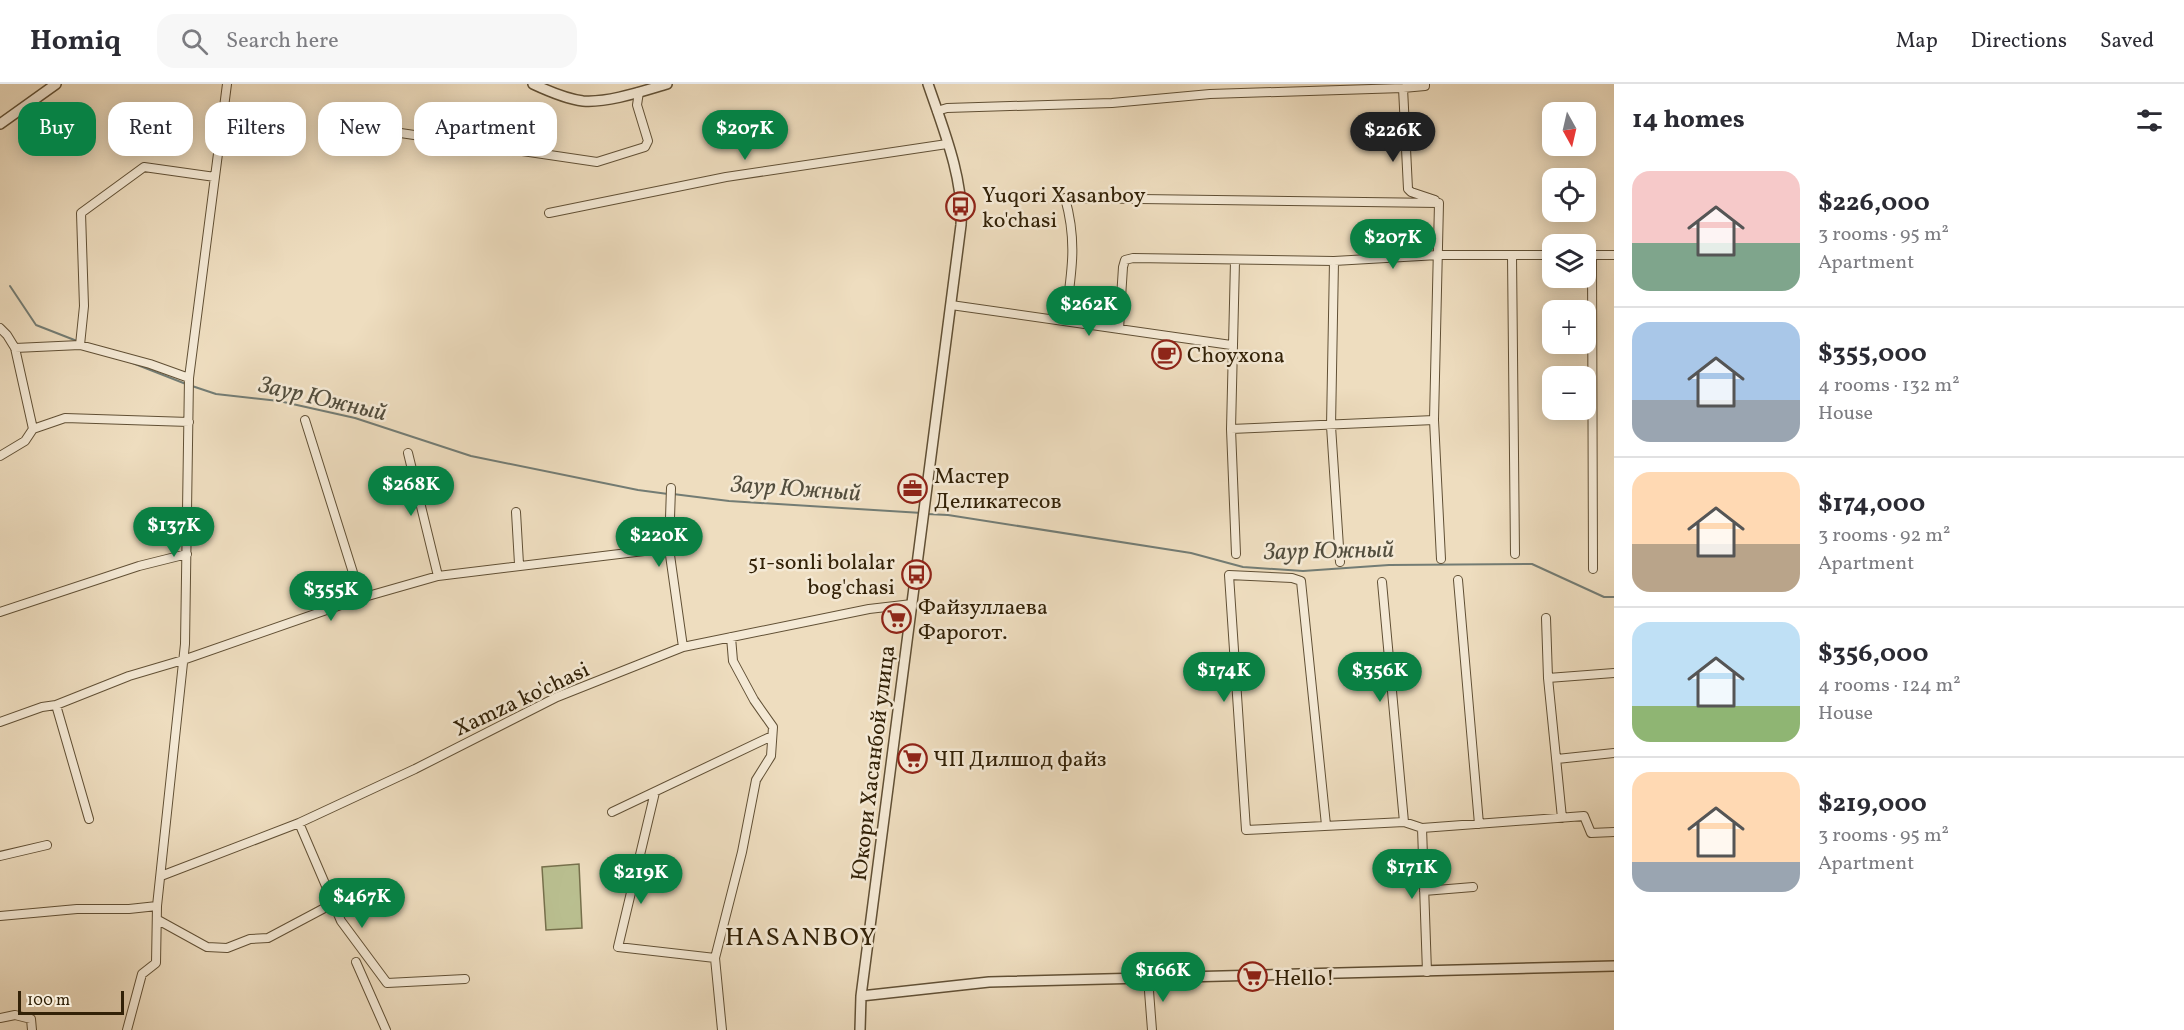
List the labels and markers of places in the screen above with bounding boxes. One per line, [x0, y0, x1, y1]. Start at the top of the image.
pin: $207K [703, 110, 787, 161]
pin: $226K [1351, 112, 1435, 163]
place label: Yuqori Xasanboy ko'chasi [982, 181, 1146, 237]
bus stop icon: Yuqori Xasanboy ko'chasi [945, 191, 977, 223]
pin: $207K [1351, 219, 1435, 270]
pin: $262K [1047, 286, 1131, 337]
cafe icon: Choyxona [1150, 338, 1182, 370]
place label: Choyxona [1187, 341, 1285, 372]
place label: Мастер Деликатесов [934, 462, 1062, 518]
pin: $268K [369, 466, 453, 517]
office icon: Мастер Деликатесов [897, 472, 929, 504]
pin: $137K [132, 507, 216, 558]
pin: $220K [617, 517, 701, 568]
place label: 51-sonli bolalar bog'chasi [748, 548, 895, 604]
bus stop icon: 51-sonli bolalar bog'chasi [900, 558, 932, 590]
pin: $355K [289, 571, 373, 622]
place label: Файзуллаева Фарогот. [918, 593, 1048, 649]
supermarket icon: Файзуллаева Фарогот. [881, 603, 913, 635]
pin: $174K [1182, 652, 1266, 703]
pin: $356K [1338, 652, 1422, 703]
supermarket icon: ЧП Дилшод файз [896, 742, 928, 774]
place label: ЧП Дилшод файз [933, 745, 1107, 776]
pin: $171K [1370, 849, 1454, 900]
pin: $219K [599, 854, 683, 905]
pin: $467K [320, 878, 404, 929]
pin: $166K [1121, 952, 1205, 1003]
supermarket icon: Hello! [1237, 961, 1269, 993]
place label: Hello! [1274, 964, 1335, 995]

